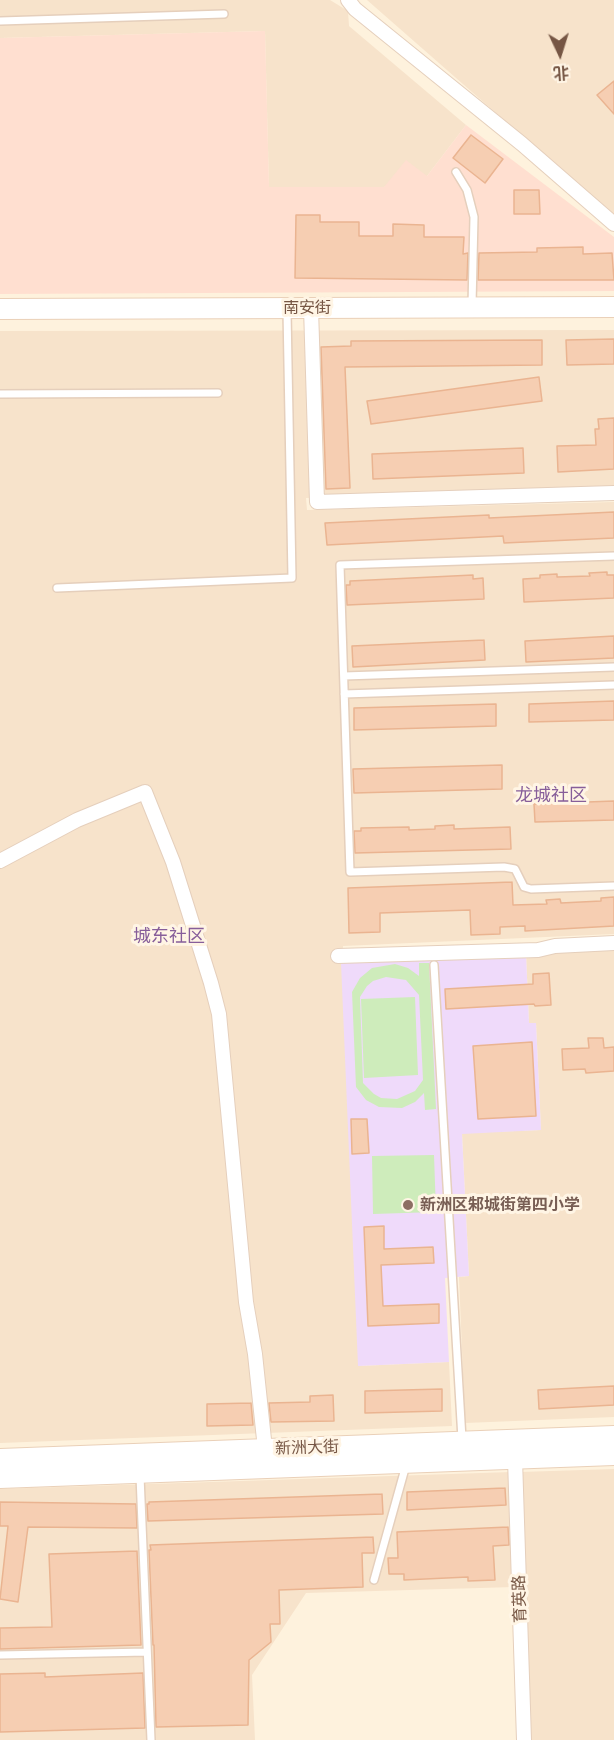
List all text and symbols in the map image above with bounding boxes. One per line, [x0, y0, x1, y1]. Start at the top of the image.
north arrow [530, 24, 590, 84]
text: 北 [553, 62, 570, 82]
street label: 南安街 [283, 298, 331, 318]
district label: 龙城社区 [515, 785, 587, 807]
district label: 城东社区 [133, 926, 205, 948]
place label: 新洲区邾城街第四小学 [420, 1195, 580, 1215]
marker: 新洲区邾城街第四小学 [401, 1198, 415, 1212]
street label: 新洲大街 [275, 1437, 339, 1459]
street label: 育英路 [510, 1575, 530, 1623]

